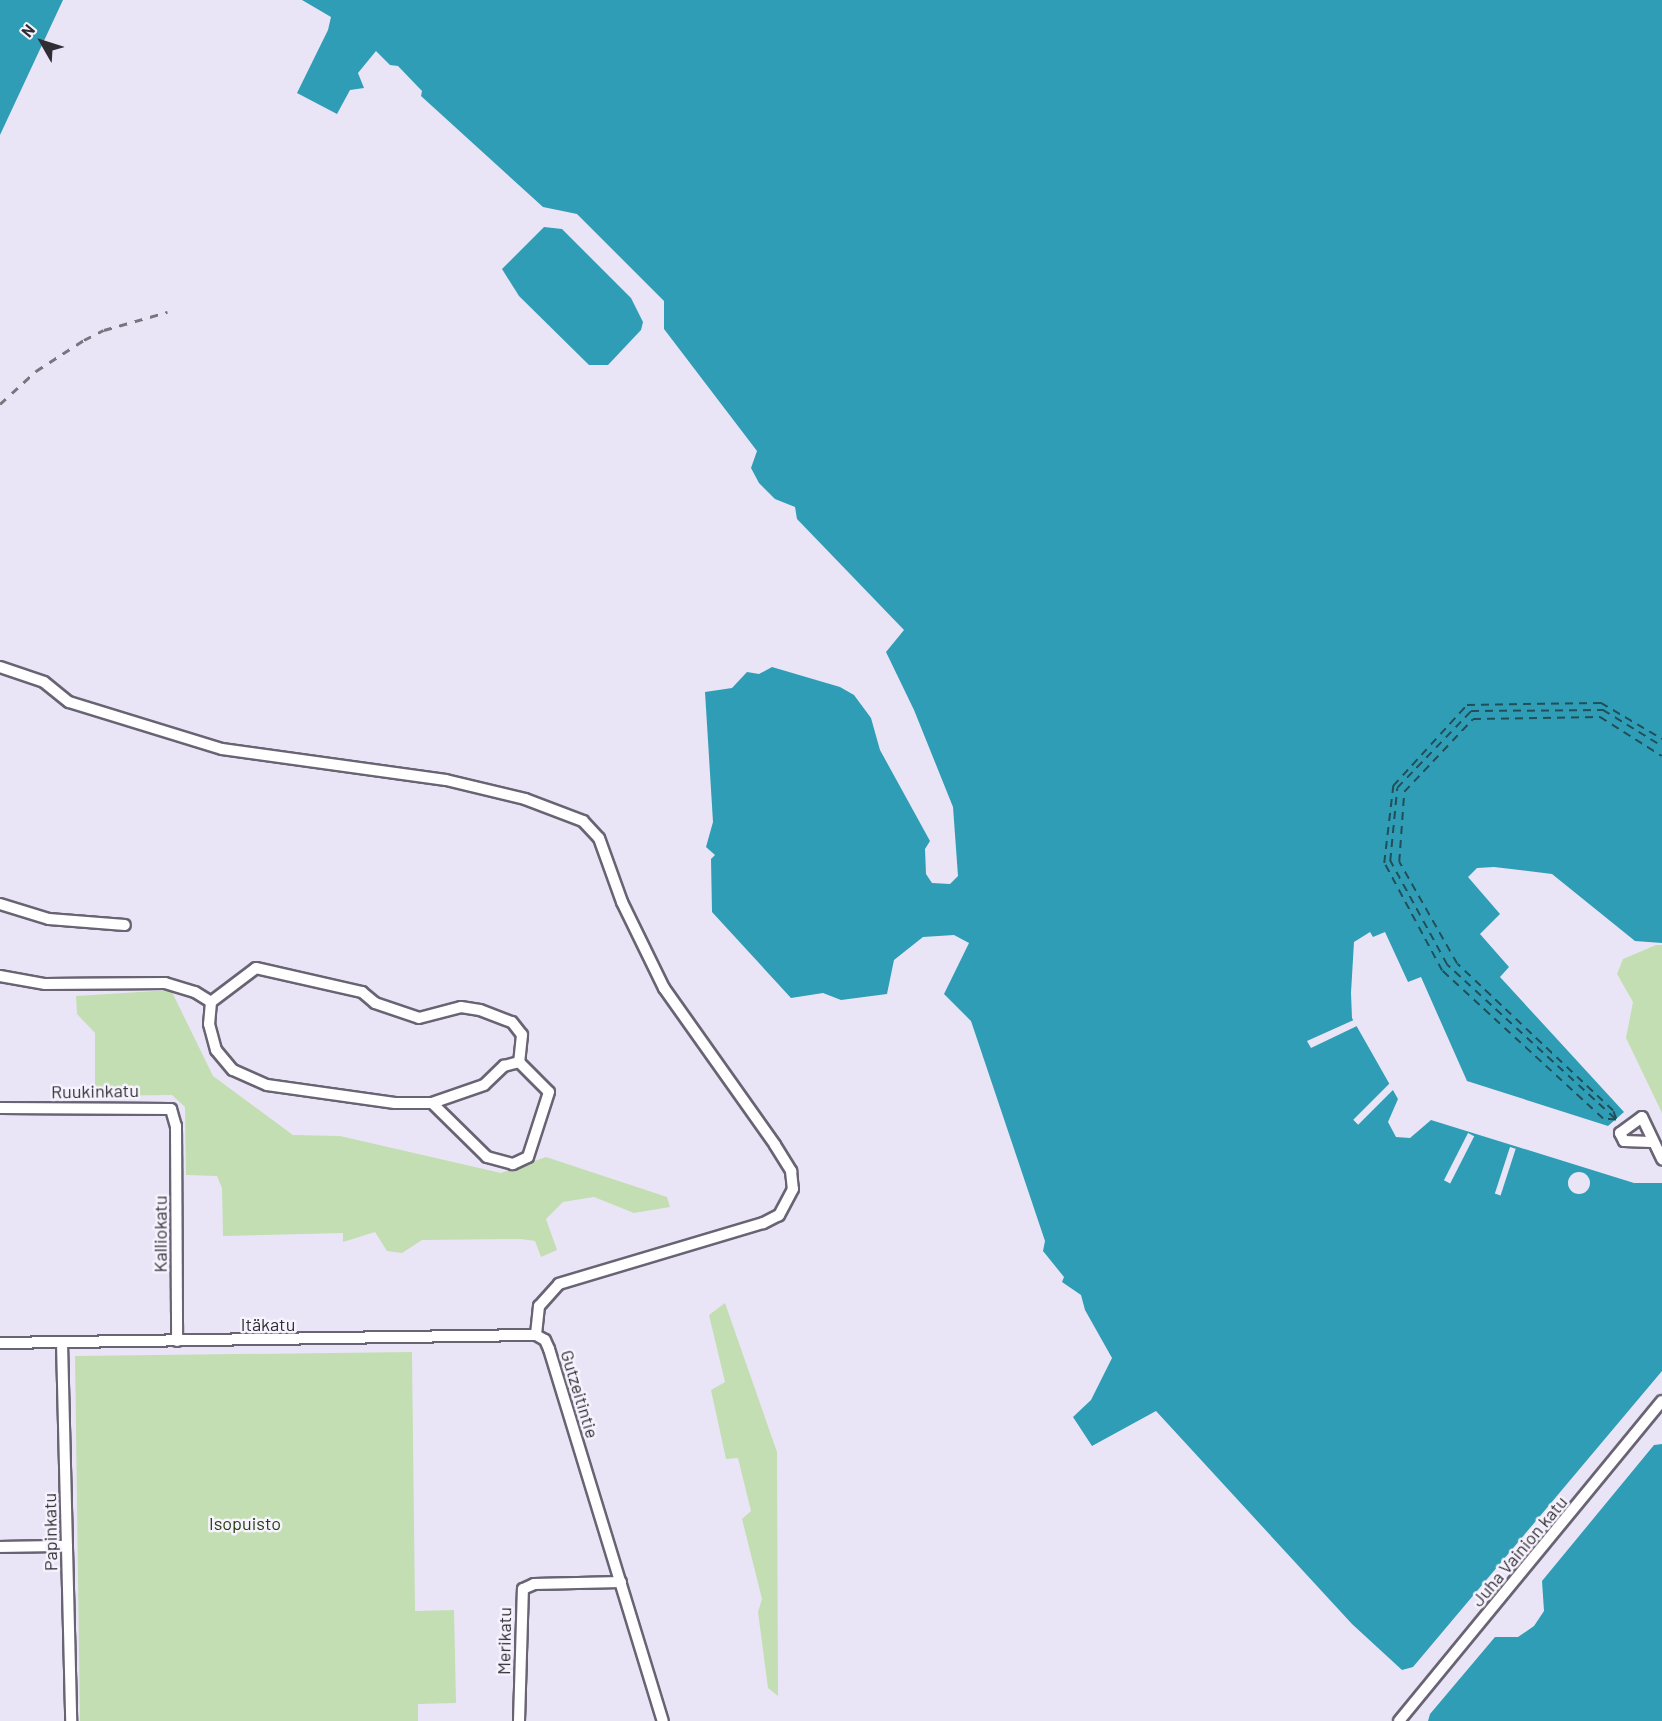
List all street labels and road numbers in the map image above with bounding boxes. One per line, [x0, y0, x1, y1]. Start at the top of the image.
street label: Ruukinkatu [51, 1079, 139, 1103]
street label: Kalliokatu [149, 1195, 171, 1273]
street label: Itäkatu [241, 1313, 295, 1335]
street label: Gutzeitintie [556, 1347, 604, 1441]
street label: Juha Vainion katu [1466, 1491, 1572, 1611]
street label: Papinkatu [39, 1493, 61, 1571]
street label: Merikatu [493, 1607, 515, 1675]

